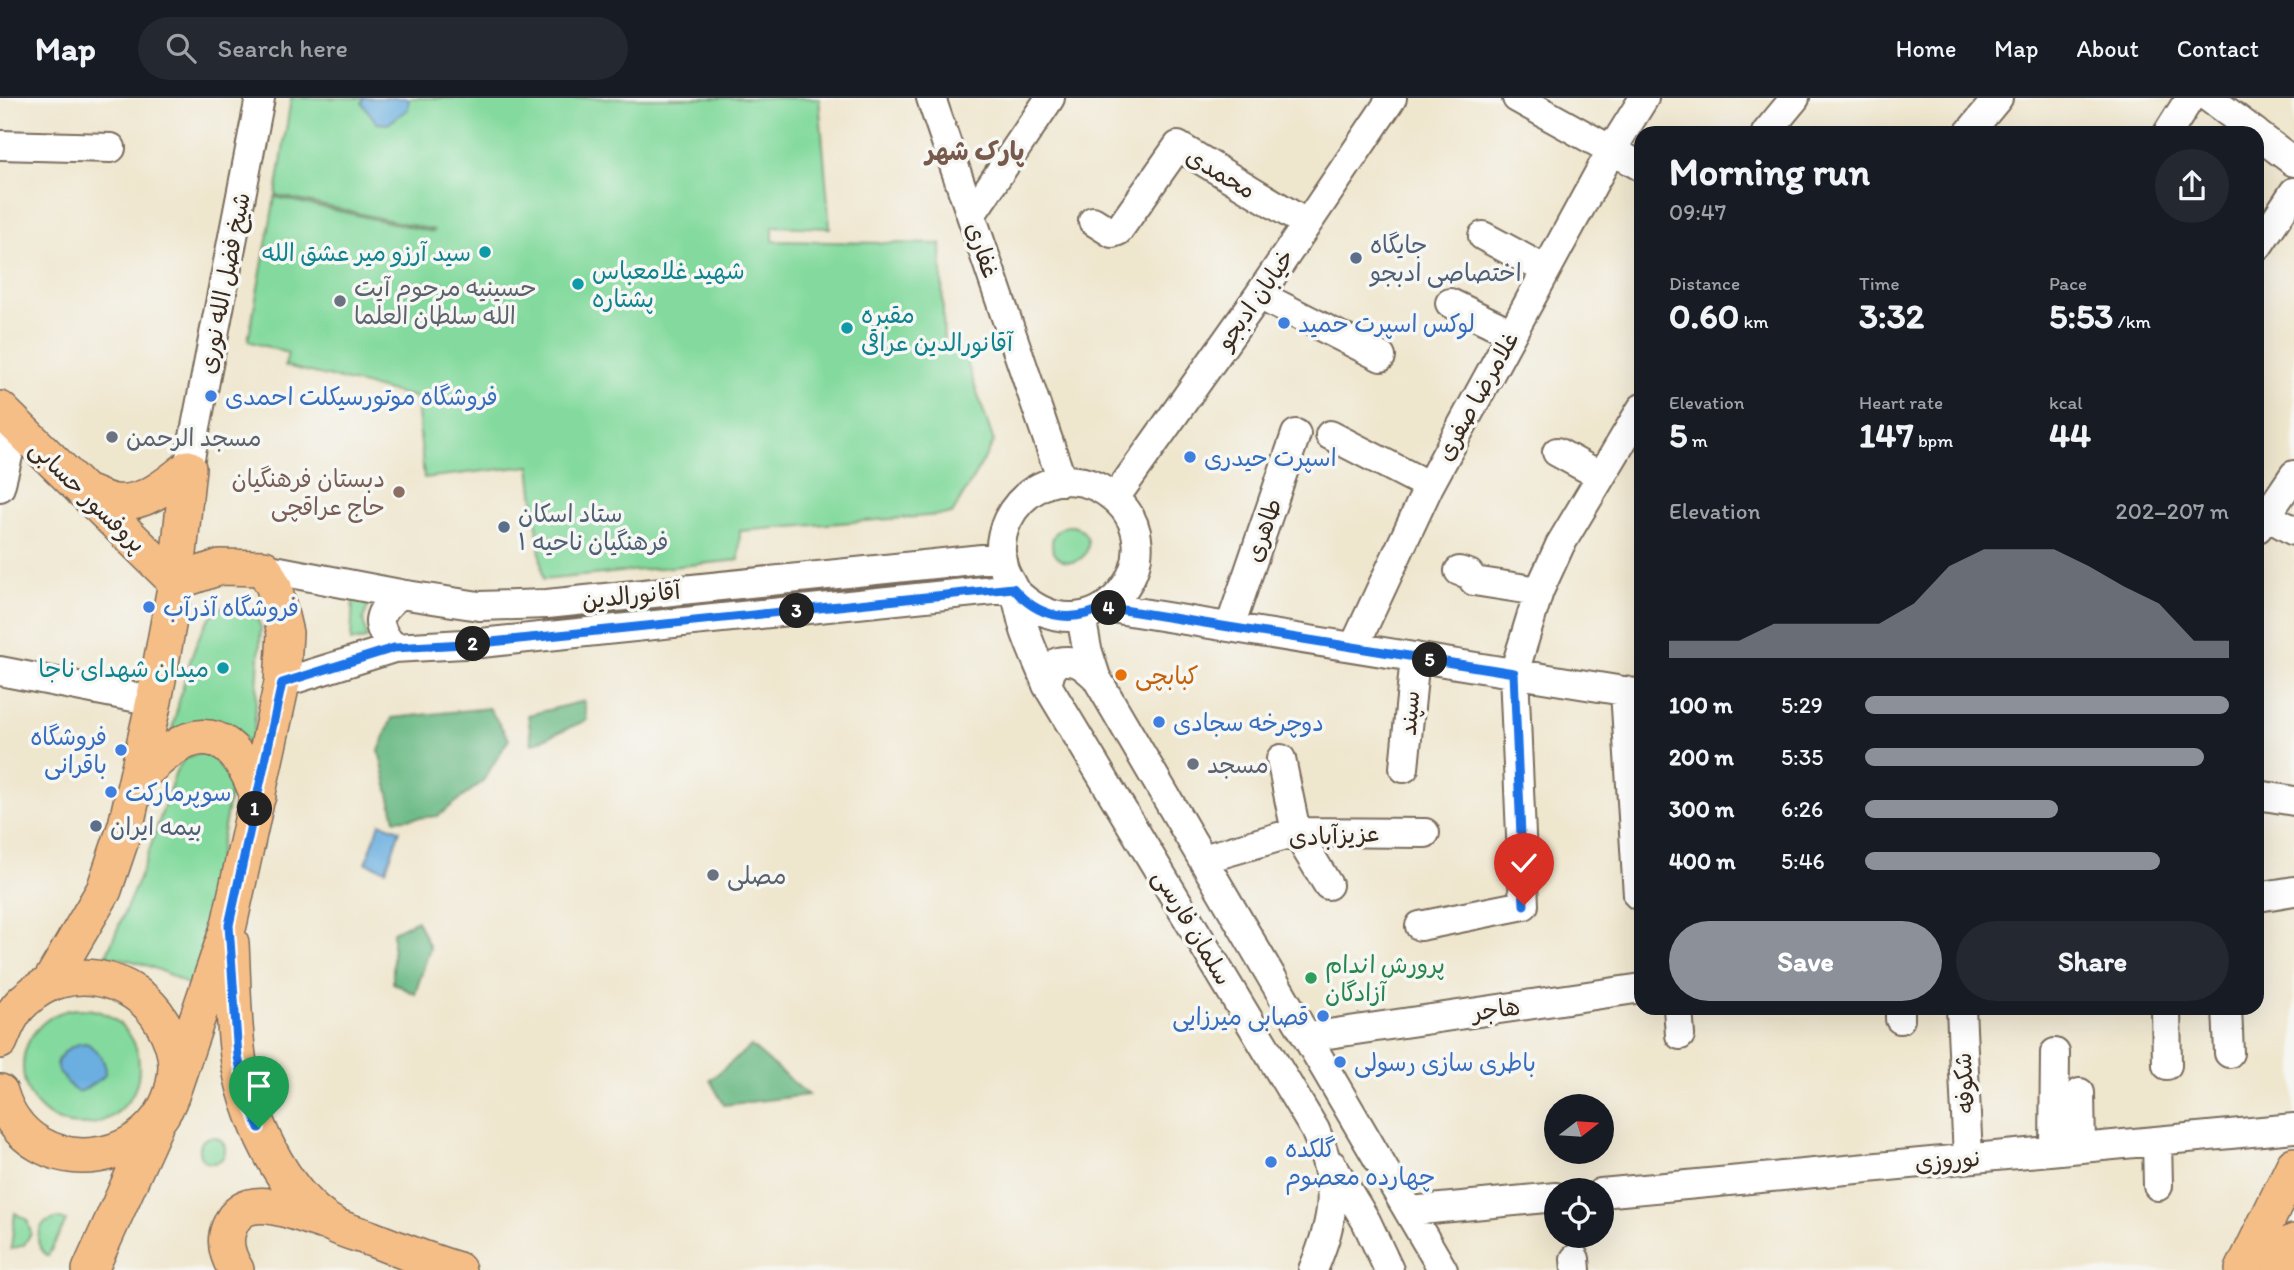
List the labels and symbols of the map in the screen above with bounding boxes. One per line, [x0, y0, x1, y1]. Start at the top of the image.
district label: پارک شهر [923, 135, 1025, 168]
street label: محمدی [1181, 141, 1261, 205]
street label: شیخ فضل الله نوری [192, 190, 258, 377]
street label: غفاری [960, 218, 1006, 282]
place label: جایگاه اختصاصی ادبجو [1369, 230, 1522, 288]
place label: سید آرزو میر عشق الله [262, 238, 471, 267]
street label: خیابان ادبجو [1209, 243, 1300, 356]
marker: سید آرزو میر عشق الله [477, 244, 493, 260]
marker: جایگاه اختصاصی ادبجو [1348, 250, 1364, 266]
place label: شهید غلامعباس پشتاره [592, 256, 745, 314]
place label: حسینیه مرحوم آیت الله سلطان العلما [354, 273, 537, 330]
marker: شهید غلامعباس پشتاره [570, 276, 586, 292]
marker: حسینیه مرحوم آیت الله سلطان العلما [332, 293, 348, 309]
place label: مقبره آقانورالدین عراقی [861, 300, 1014, 359]
place label: لوکس اسپرت حمید [1298, 309, 1475, 340]
marker: لوکس اسپرت حمید [1276, 315, 1292, 331]
marker: مقبره آقانورالدین عراقی [839, 320, 855, 336]
street label: غلامرضا صفری [1430, 326, 1524, 466]
place label: فروشگاه موتورسیکلت احمدی [225, 382, 498, 412]
marker: فروشگاه موتورسیکلت احمدی [203, 388, 219, 404]
place label: مسجد الرحمن [126, 423, 261, 452]
marker: مسجد الرحمن [104, 429, 120, 445]
street label: پروفسور حسابی [23, 434, 152, 560]
place label: اسپرت حیدری [1204, 443, 1337, 473]
marker: اسپرت حیدری [1182, 449, 1198, 465]
place label: دبستان فرهنگیان حاج عراقچی [231, 464, 385, 523]
marker: دبستان فرهنگیان حاج عراقچی [391, 484, 407, 500]
street label: طاهری [1239, 494, 1287, 566]
place label: ستاد اسکان فرهنگیان ناحیه ۱ [518, 499, 668, 556]
marker: ستاد اسکان فرهنگیان ناحیه ۱ [496, 519, 512, 535]
street label: آقانورالدین [580, 575, 683, 617]
pin: 4 [1092, 590, 1126, 626]
place label: فروشگاه آذرآب [163, 593, 299, 622]
pin: 3 [780, 594, 814, 628]
marker: فروشگاه آذرآب [141, 599, 157, 615]
pin: 2 [456, 626, 490, 662]
pin: 5 [1412, 642, 1448, 678]
place label: میدان شهدای ناجا [38, 654, 209, 683]
marker: میدان شهدای ناجا [215, 660, 231, 676]
place label: کبابچی [1135, 661, 1198, 691]
marker: کبابچی [1113, 667, 1129, 683]
street label: سپند [1393, 689, 1426, 737]
place label: دوچرخه سجادی [1173, 708, 1324, 738]
marker: دوچرخه سجادی [1151, 714, 1167, 730]
place label: فروشگاه باقرانی [30, 722, 107, 780]
marker: فروشگاه باقرانی [113, 742, 129, 758]
place label: مسجد [1207, 750, 1269, 779]
marker: مسجد [1185, 756, 1201, 772]
place label: سوپرمارکت [125, 778, 231, 808]
marker: سوپرمارکت [103, 784, 119, 800]
pin: 1 [238, 792, 272, 826]
place label: بیمه ایران [110, 812, 202, 841]
marker: بیمه ایران [88, 818, 104, 834]
street label: عزیزآبادی [1288, 818, 1380, 852]
pin [1494, 833, 1554, 905]
place label: مصلی [727, 861, 786, 891]
street label: سلمان فارسی [1146, 864, 1239, 991]
marker: مصلی [705, 867, 721, 883]
place label: پرورش اندام آزادگان [1325, 950, 1445, 1007]
marker: پرورش اندام آزادگان [1303, 970, 1319, 986]
street label: هاجر [1468, 991, 1522, 1027]
place label: قصابی میرزایی [1172, 1002, 1309, 1032]
marker: قصابی میرزایی [1315, 1008, 1331, 1024]
place label: باطری سازی رسولی [1354, 1048, 1536, 1078]
street label: شکوفه [1948, 1052, 1981, 1114]
marker: باطری سازی رسولی [1332, 1054, 1348, 1070]
pin [229, 1056, 289, 1128]
north arrow [1544, 1094, 1614, 1164]
place label: گلکده چهارده معصوم [1285, 1134, 1435, 1195]
street label: نوروزی [1914, 1143, 1983, 1178]
marker: گلکده چهارده معصوم [1263, 1154, 1279, 1170]

